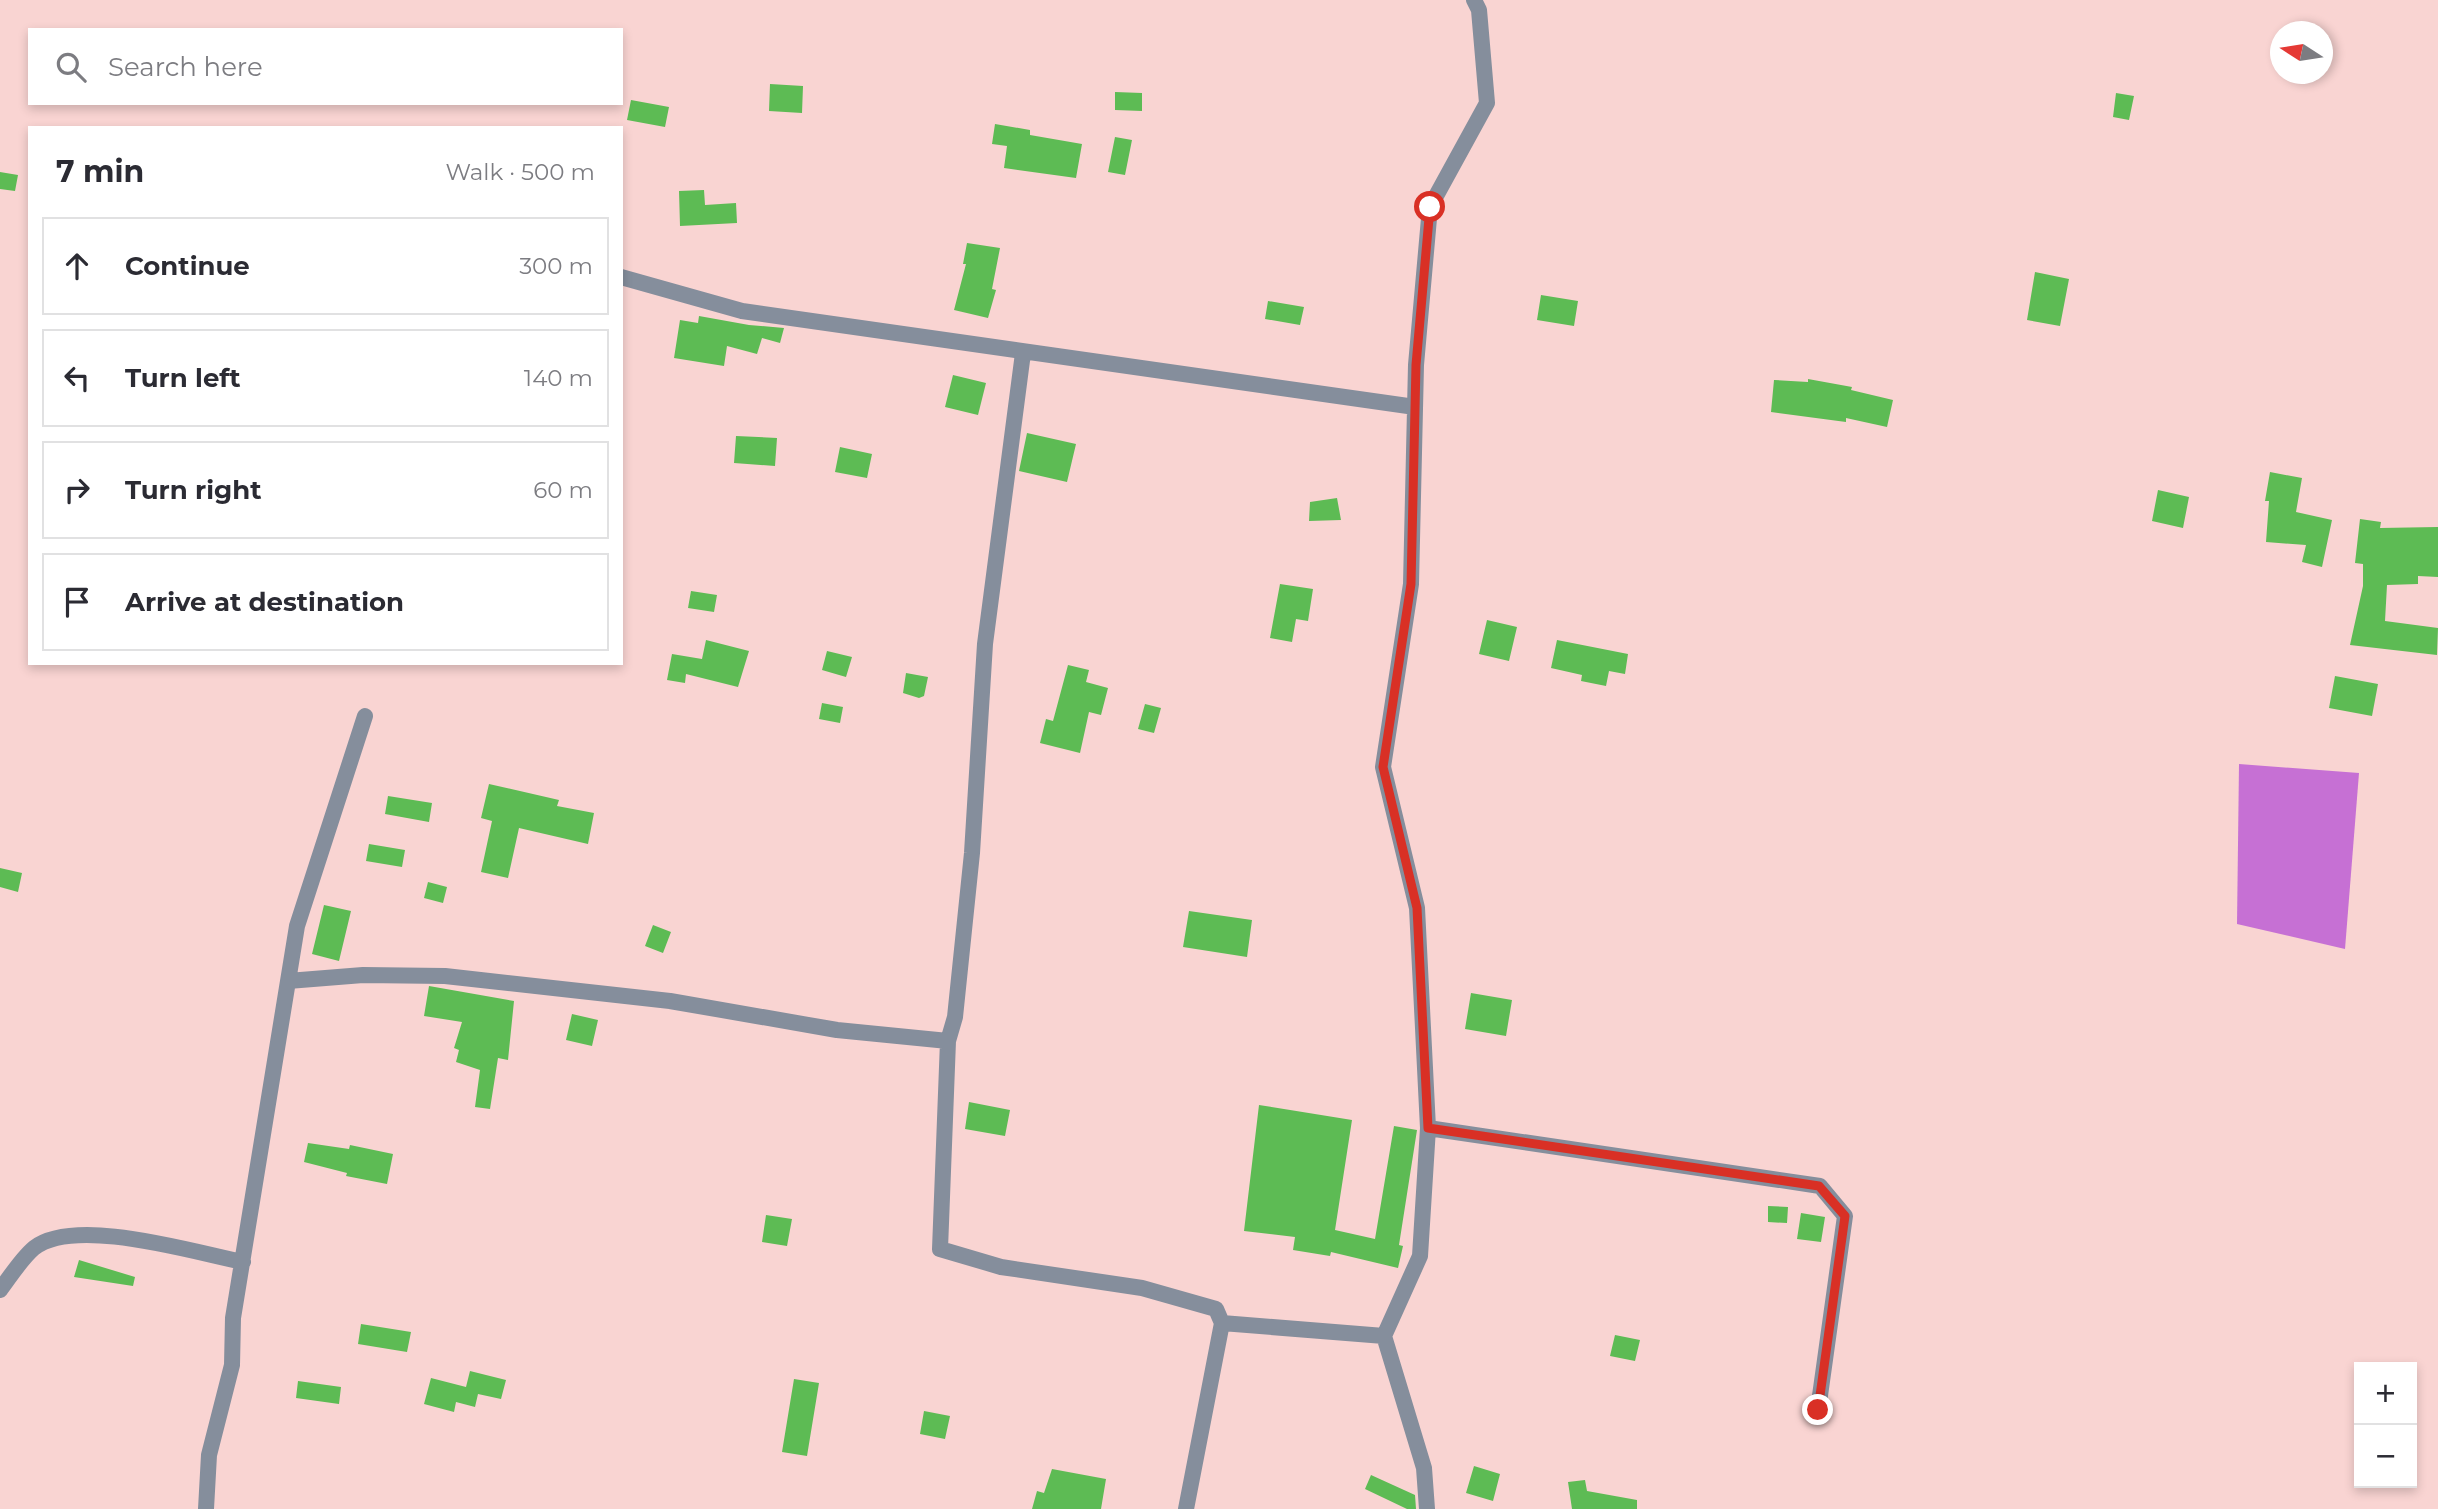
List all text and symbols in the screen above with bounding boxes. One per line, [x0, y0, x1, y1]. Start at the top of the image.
north arrow [2270, 21, 2333, 84]
search box [28, 28, 623, 105]
icon: search [52, 48, 90, 86]
text: Search here [108, 51, 263, 83]
text: 7 min [56, 153, 144, 190]
text: Walk · 500 m [445, 158, 595, 186]
route start [1414, 191, 1445, 222]
icon: ahead [58, 247, 96, 285]
text: Continue [125, 250, 250, 282]
text: 300 m [519, 252, 593, 280]
icon: left [58, 359, 96, 397]
text: Turn left [125, 362, 241, 394]
text: 140 m [524, 364, 593, 392]
icon: right [58, 471, 96, 509]
text: Turn right [125, 474, 261, 506]
text: 60 m [533, 476, 593, 504]
icon: arrive [58, 583, 96, 621]
text: Arrive at destination [125, 586, 404, 618]
map controls [2354, 1362, 2417, 1488]
button: + [2354, 1362, 2417, 1425]
route end [1802, 1394, 1833, 1425]
button: − [2354, 1425, 2417, 1488]

